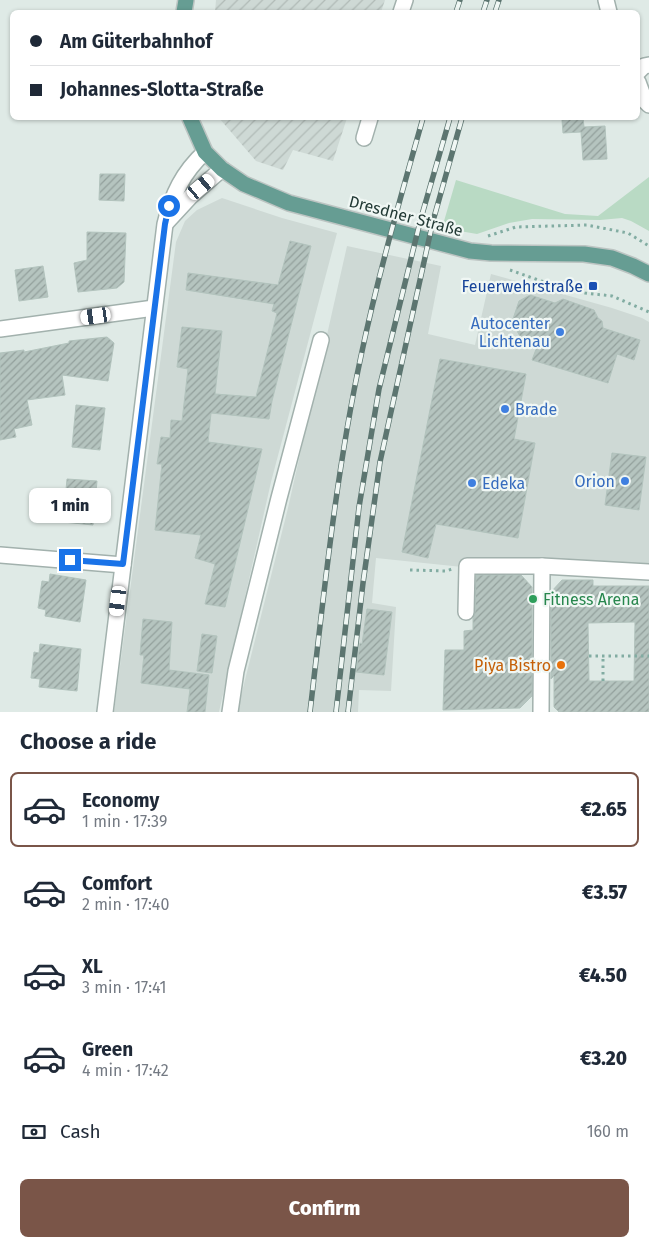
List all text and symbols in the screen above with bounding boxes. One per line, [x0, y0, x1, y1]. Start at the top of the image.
text: Am Güterbahnhof [60, 30, 212, 53]
text: Johannes-Slotta-Straße [60, 78, 264, 101]
car [184, 172, 217, 202]
street label: Dresdner Straße [347, 192, 465, 240]
route start [158, 195, 180, 217]
place label: Feuerwehrstraße [461, 277, 583, 296]
marker: Feuerwehrstraße [587, 280, 599, 292]
car [80, 306, 111, 326]
place label: Autocenter Lichtenau [471, 314, 551, 351]
marker: Autocenter Lichtenau [554, 326, 566, 338]
place label: Brade [515, 400, 557, 419]
marker: Brade [499, 403, 511, 415]
place label: Orion [575, 472, 615, 491]
place label: Edeka [482, 474, 525, 493]
marker: Orion [619, 475, 631, 487]
marker: Edeka [466, 477, 478, 489]
callout: 1 min [29, 488, 111, 522]
text: 1 min [51, 496, 89, 515]
route end [59, 549, 81, 571]
car [108, 585, 127, 617]
place label: Fitness Arena [543, 590, 639, 609]
marker: Fitness Arena [527, 593, 539, 605]
place label: Piya Bistro [474, 656, 551, 675]
marker: Piya Bistro [555, 659, 567, 671]
text: Choose a ride [20, 728, 156, 755]
icon: car [22, 787, 67, 832]
text: Economy [82, 789, 159, 812]
text: €2.65 [580, 798, 627, 821]
text: 1 min · 17:39 [82, 812, 167, 831]
icon: car [22, 870, 67, 915]
text: Comfort [82, 872, 152, 895]
text: €3.57 [582, 881, 627, 904]
text: 2 min · 17:40 [82, 895, 169, 914]
icon: car [22, 953, 67, 998]
text: XL [82, 955, 103, 978]
text: €4.50 [579, 964, 627, 987]
text: 3 min · 17:41 [82, 978, 166, 997]
icon: car [22, 1036, 67, 1081]
text: Green [82, 1038, 133, 1061]
text: €3.20 [580, 1047, 627, 1070]
text: 4 min · 17:42 [82, 1061, 169, 1080]
icon: cash [20, 1118, 48, 1146]
text: Cash [60, 1120, 101, 1143]
text: 160 m [587, 1122, 629, 1141]
button: Confirm [20, 1179, 629, 1237]

